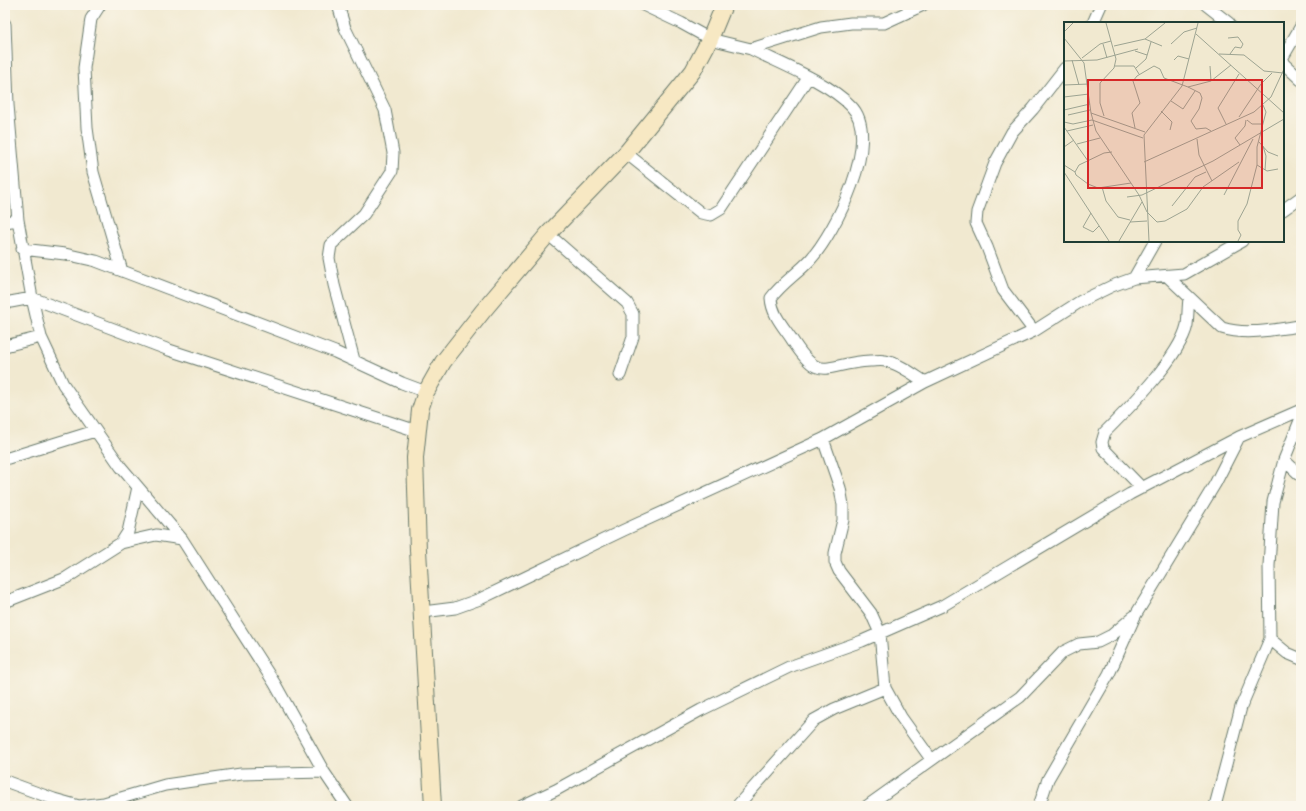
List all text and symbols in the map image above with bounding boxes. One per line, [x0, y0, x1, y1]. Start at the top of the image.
inset map [1064, 22, 1284, 242]

